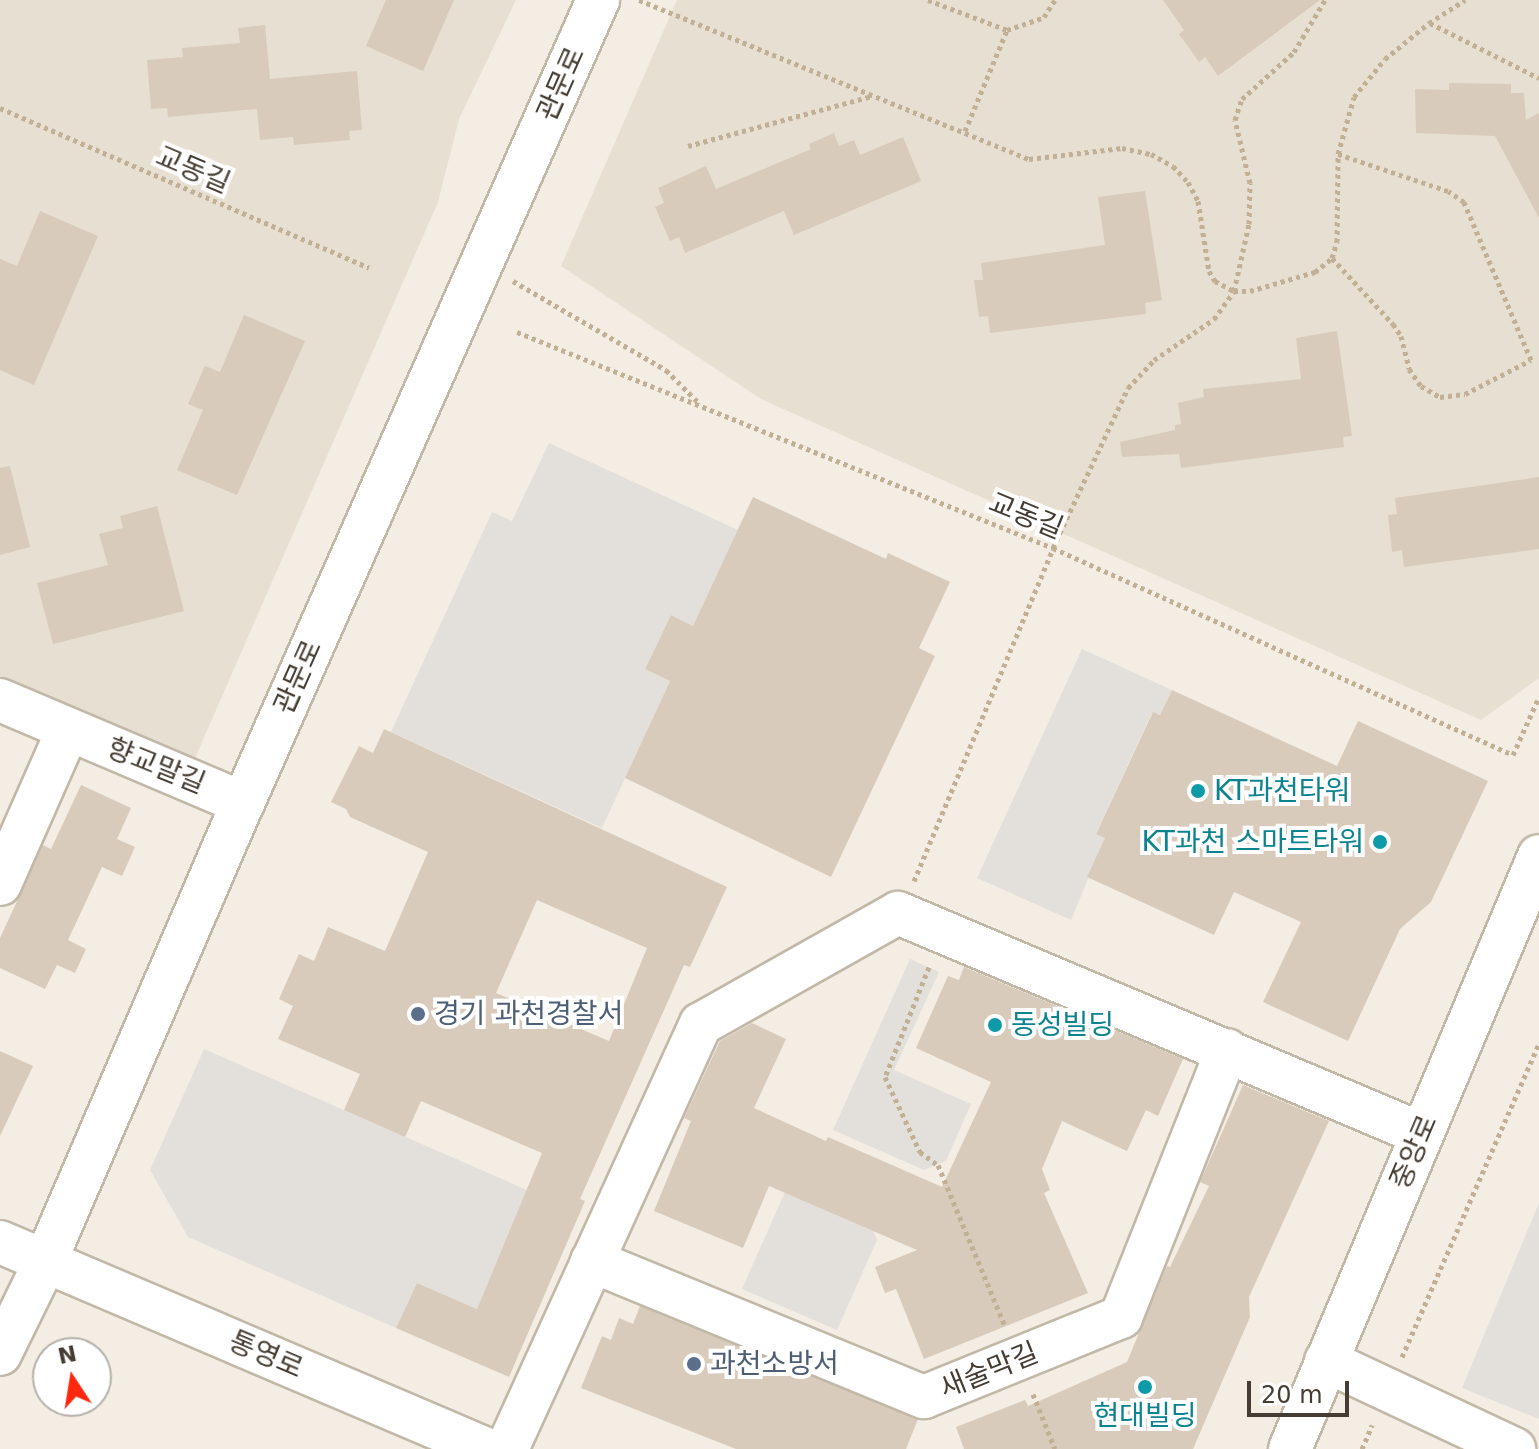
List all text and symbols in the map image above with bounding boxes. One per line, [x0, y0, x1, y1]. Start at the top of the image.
street label: 관문로 [530, 42, 592, 126]
street label: 교동길 [151, 139, 235, 201]
street label: 교동길 [984, 486, 1068, 546]
street label: 관문로 [267, 635, 329, 719]
street label: 향교말길 [102, 731, 210, 801]
place label: KT과천타워 [1214, 774, 1350, 808]
marker: KT과천타워 [1189, 782, 1207, 800]
place label: KT과천 스마트타워 [1141, 825, 1364, 859]
marker: KT과천 스마트타워 [1371, 833, 1389, 851]
place label: 경기 과천경찰서 [434, 997, 623, 1031]
marker: 경기 과천경찰서 [409, 1005, 427, 1023]
place label: 동성빌딩 [1011, 1008, 1114, 1042]
marker: 동성빌딩 [986, 1016, 1004, 1034]
street label: 중앙로 [1383, 1110, 1445, 1194]
street label: 통영로 [224, 1324, 308, 1386]
street label: 새술막길 [935, 1336, 1043, 1406]
north arrow [32, 1337, 112, 1417]
text: N [56, 1341, 79, 1369]
place label: 과천소방서 [710, 1347, 839, 1381]
marker: 과천소방서 [685, 1355, 703, 1373]
scale bar [1251, 1365, 1353, 1415]
marker: 현대빌딩 [1136, 1378, 1154, 1396]
text: 20 m [1261, 1381, 1323, 1409]
place label: 현대빌딩 [1093, 1399, 1197, 1433]

